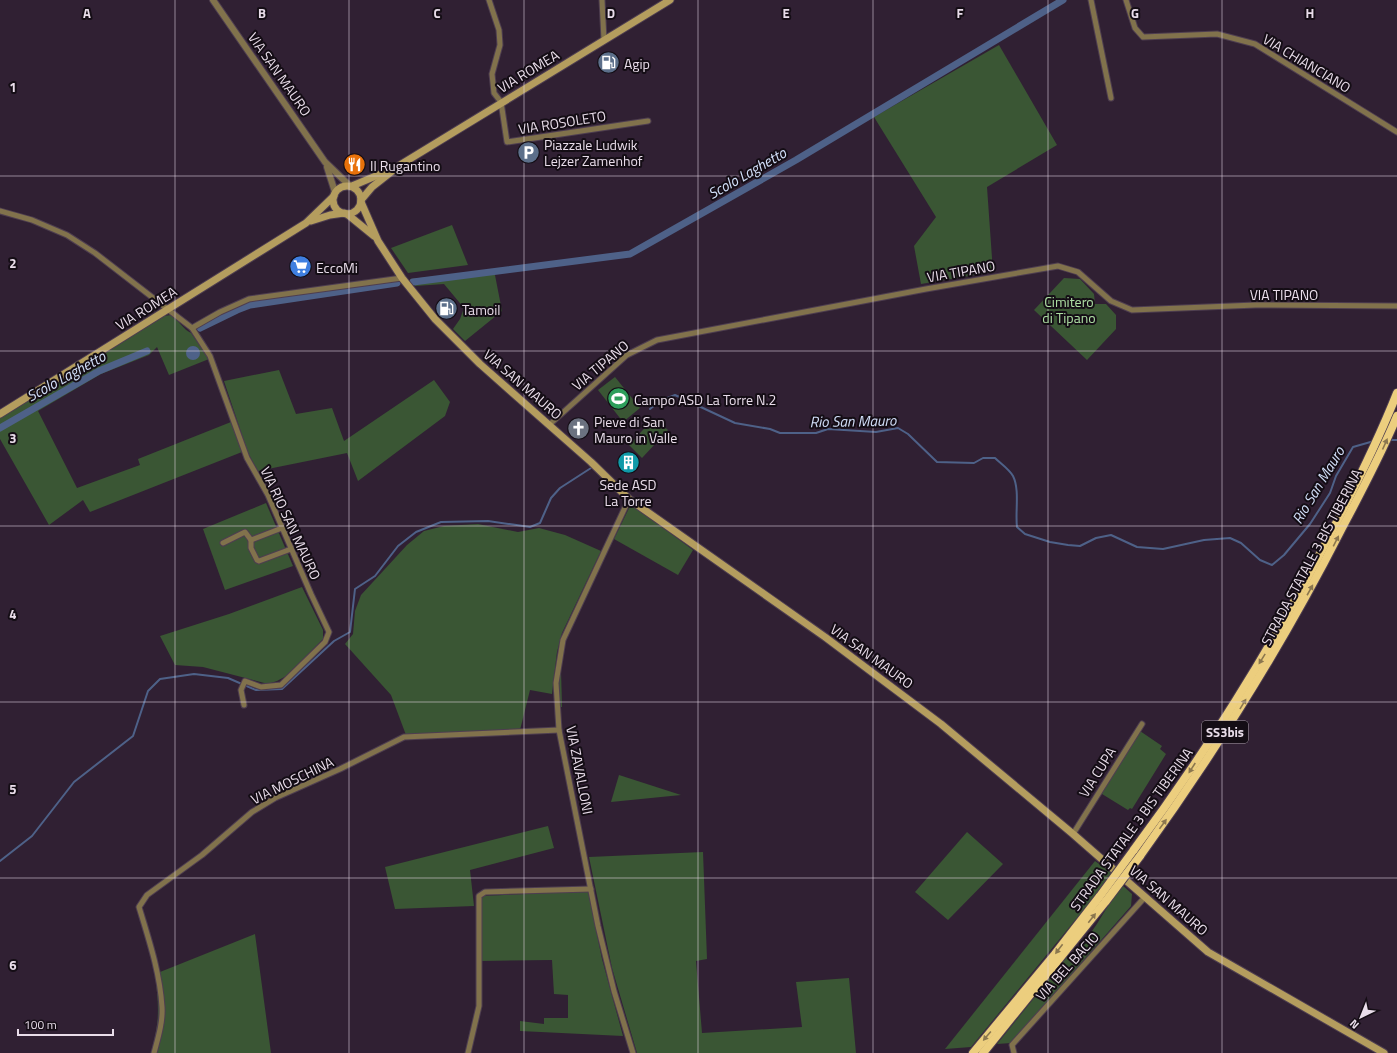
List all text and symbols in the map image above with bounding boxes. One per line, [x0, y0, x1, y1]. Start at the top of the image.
text: A [83, 3, 91, 23]
text: B [258, 3, 266, 23]
text: C [433, 3, 441, 23]
text: D [607, 3, 615, 23]
text: E [782, 3, 790, 23]
text: F [957, 3, 964, 23]
text: G [1131, 3, 1139, 23]
text: H [1306, 3, 1314, 23]
street label: VIA SAN MAURO [243, 28, 317, 120]
street label: VIA CHIANCIANO [1259, 28, 1355, 98]
street label: VIA ROMEA [493, 44, 563, 98]
fuel station icon: Agip [596, 50, 622, 76]
place label: Agip [624, 53, 650, 74]
text: 1 [9, 77, 17, 97]
street label: VIA ROSOLETO [517, 105, 607, 139]
place label: Piazzale Ludwik Lejzer Zamenhof [544, 134, 643, 171]
parking icon: Piazzale Ludwik Lejzer Zamenhof [515, 139, 541, 165]
water label: Scolo Laghetto [704, 141, 791, 205]
restaurant icon: Il Rugantino [341, 152, 367, 178]
place label: Il Rugantino [370, 155, 440, 176]
text: 2 [9, 253, 17, 273]
supermarket icon: EccoMi [287, 254, 313, 280]
street label: VIA TIPANO [925, 255, 997, 287]
place label: EccoMi [316, 257, 358, 278]
street label: VIA ROMEA [111, 281, 181, 335]
street label: VIA TIPANO [1250, 284, 1318, 305]
park label: Cimitero di Tipano [1042, 291, 1096, 328]
fuel station icon: Tamoil [434, 296, 460, 322]
place label: Tamoil [462, 299, 501, 320]
street label: VIA TIPANO [567, 335, 633, 395]
street label: VIA SAN MAURO [479, 344, 567, 424]
water label: Scolo Laghetto [22, 345, 110, 407]
sports icon: Campo ASD La Torre N.2 [606, 386, 632, 412]
place label: Campo ASD La Torre N.2 [634, 389, 776, 410]
water label: Rio San Mauro [810, 409, 897, 433]
place label: Pieve di San Mauro in Valle [594, 411, 677, 448]
church icon: Pieve di San Mauro in Valle [565, 416, 591, 442]
text: 3 [9, 428, 17, 448]
one-way arrow [1382, 438, 1388, 449]
water label: Rio San Mauro [1286, 441, 1350, 528]
building icon: Sede ASD La Torre [615, 449, 641, 475]
street label: VIA RIO SAN MAURO [256, 463, 326, 583]
street label: STRADA STATALE 3 BIS TIBERINA [1255, 464, 1367, 649]
place label: Sede ASD La Torre [599, 474, 657, 511]
one-way arrow [1333, 535, 1339, 546]
one-way arrow [1307, 584, 1314, 595]
text: 4 [9, 604, 17, 624]
street label: VIA SAN MAURO [826, 619, 918, 693]
one-way arrow [1258, 653, 1265, 665]
one-way arrow [1239, 699, 1247, 709]
road number: SS3bis [1202, 721, 1248, 743]
street label: VIA ZAVALLONI [561, 724, 599, 816]
street label: STRADA STATALE 3 BIS TIBERINA [1065, 742, 1198, 915]
street label: VIA CUPA [1073, 742, 1121, 801]
street label: VIA MOSCHINA [247, 751, 338, 809]
one-way arrow [1188, 763, 1196, 774]
text: 5 [9, 779, 17, 799]
one-way arrow [1159, 819, 1167, 829]
street label: VIA SAN MAURO [1125, 860, 1213, 940]
one-way arrow [1088, 913, 1096, 923]
street label: VIA BEL BACIO [1030, 927, 1104, 1005]
one-way arrow [1055, 944, 1063, 954]
text: 6 [9, 955, 17, 975]
north arrow [1341, 997, 1381, 1037]
scale bar [18, 1011, 113, 1037]
text: 100 m [24, 1015, 57, 1034]
text: N [1346, 1016, 1362, 1033]
one-way arrow [983, 1031, 992, 1042]

